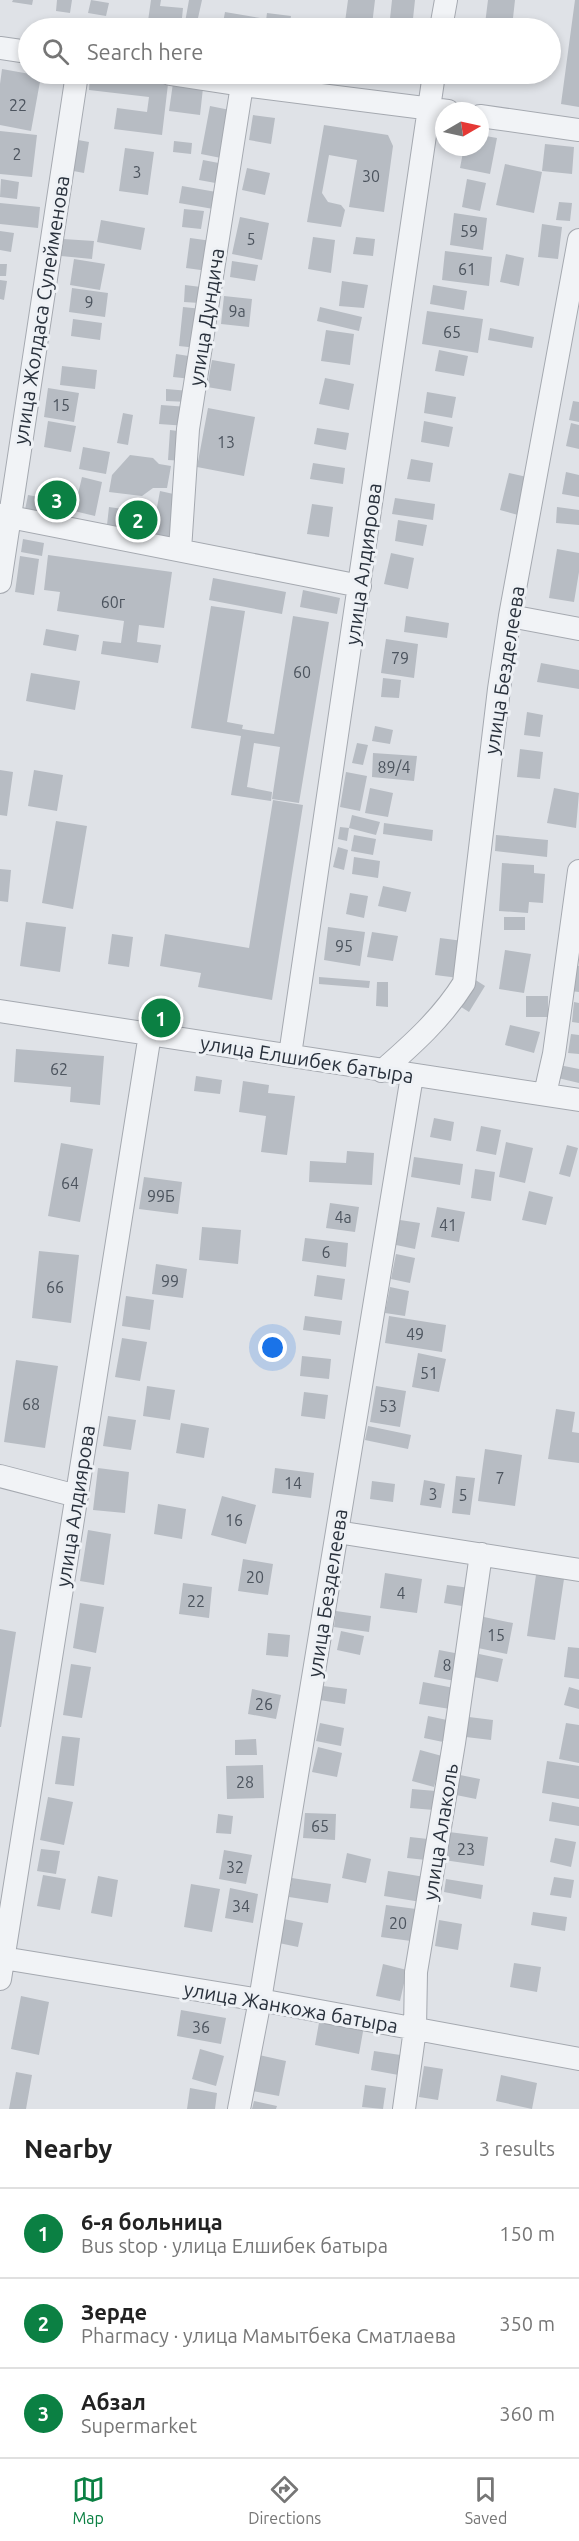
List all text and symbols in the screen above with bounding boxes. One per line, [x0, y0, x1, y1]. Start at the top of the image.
search box [18, 18, 561, 84]
icon: search [39, 35, 72, 68]
text: Search here [87, 39, 203, 64]
house number: 22 [9, 96, 27, 114]
north arrow [435, 102, 489, 156]
house number: 2 [12, 145, 22, 163]
house number: 3 [132, 163, 142, 181]
house number: 30 [362, 167, 380, 185]
street label: улица Жолдаса Сулейменова [8, 174, 74, 446]
house number: 59 [460, 222, 478, 240]
house number: 5 [246, 230, 256, 248]
street label: улица Дундича [184, 246, 228, 388]
house number: 61 [458, 260, 476, 278]
house number: 9 [84, 293, 94, 311]
house number: 9а [228, 302, 246, 320]
house number: 65 [443, 323, 461, 341]
house number: 15 [52, 396, 70, 414]
house number: 13 [217, 433, 235, 451]
pin: 3 [38, 478, 76, 522]
street label: улица Алдиярова [340, 481, 386, 647]
pin: 2 [118, 498, 158, 542]
street label: улица Безделеева [479, 584, 529, 756]
house number: 60г [101, 593, 126, 611]
house number: 79 [391, 649, 409, 667]
house number: 60 [293, 663, 311, 681]
house number: 89/4 [378, 758, 410, 776]
house number: 95 [335, 937, 353, 955]
pin: 1 [142, 996, 180, 1040]
street label: улица Елшибек батыра [199, 1031, 415, 1087]
house number: 62 [50, 1060, 68, 1078]
house number: 64 [61, 1174, 79, 1192]
house number: 99Б [147, 1187, 175, 1205]
house number: 4а [334, 1208, 352, 1226]
house number: 41 [439, 1216, 457, 1234]
house number: 6 [321, 1243, 331, 1261]
house number: 99 [161, 1272, 179, 1290]
house number: 66 [46, 1278, 64, 1296]
house number: 49 [406, 1325, 424, 1343]
your location [258, 1333, 287, 1362]
house number: 51 [420, 1364, 438, 1382]
house number: 68 [22, 1395, 40, 1413]
house number: 53 [379, 1397, 397, 1415]
street label: улица Алдиярова [51, 1423, 99, 1589]
house number: 7 [495, 1469, 505, 1487]
house number: 14 [284, 1474, 302, 1492]
house number: 3 [428, 1485, 438, 1503]
house number: 5 [458, 1486, 468, 1504]
street label: улица Безделеева [302, 1507, 352, 1679]
house number: 16 [225, 1511, 243, 1529]
house number: 20 [246, 1568, 264, 1586]
house number: 4 [396, 1584, 406, 1602]
house number: 22 [187, 1592, 205, 1610]
house number: 15 [487, 1626, 505, 1644]
house number: 8 [442, 1656, 452, 1674]
house number: 26 [255, 1695, 273, 1713]
street label: улица Алаколь [418, 1762, 462, 1902]
house number: 28 [236, 1773, 254, 1791]
house number: 65 [311, 1817, 329, 1835]
house number: 23 [457, 1840, 475, 1858]
house number: 32 [226, 1858, 244, 1876]
house number: 34 [232, 1897, 250, 1915]
house number: 20 [389, 1914, 407, 1932]
street label: улица Жанкожа батыра [182, 1977, 400, 2037]
house number: 36 [192, 2018, 210, 2036]
text: Nearby [24, 2134, 112, 2163]
text: 3 results [479, 2137, 555, 2160]
text: 6-я больница [81, 2209, 223, 2234]
text: 1 [38, 2222, 49, 2245]
text: 150 m [499, 2222, 555, 2245]
text: Bus stop · улица Елшибек батыра [81, 2234, 388, 2257]
text: Зерде [81, 2299, 147, 2324]
text: 2 [38, 2312, 49, 2335]
text: 350 m [499, 2312, 555, 2335]
text: Pharmacy · улица Мамытбека Сматлаева [81, 2324, 456, 2347]
text: Абзал [81, 2389, 146, 2414]
text: 3 [38, 2402, 49, 2425]
text: 360 m [499, 2402, 555, 2425]
text: Supermarket [81, 2414, 197, 2437]
tab: Map [72, 2473, 105, 2527]
tab: Directions [248, 2473, 321, 2527]
tab: Saved [465, 2473, 507, 2527]

